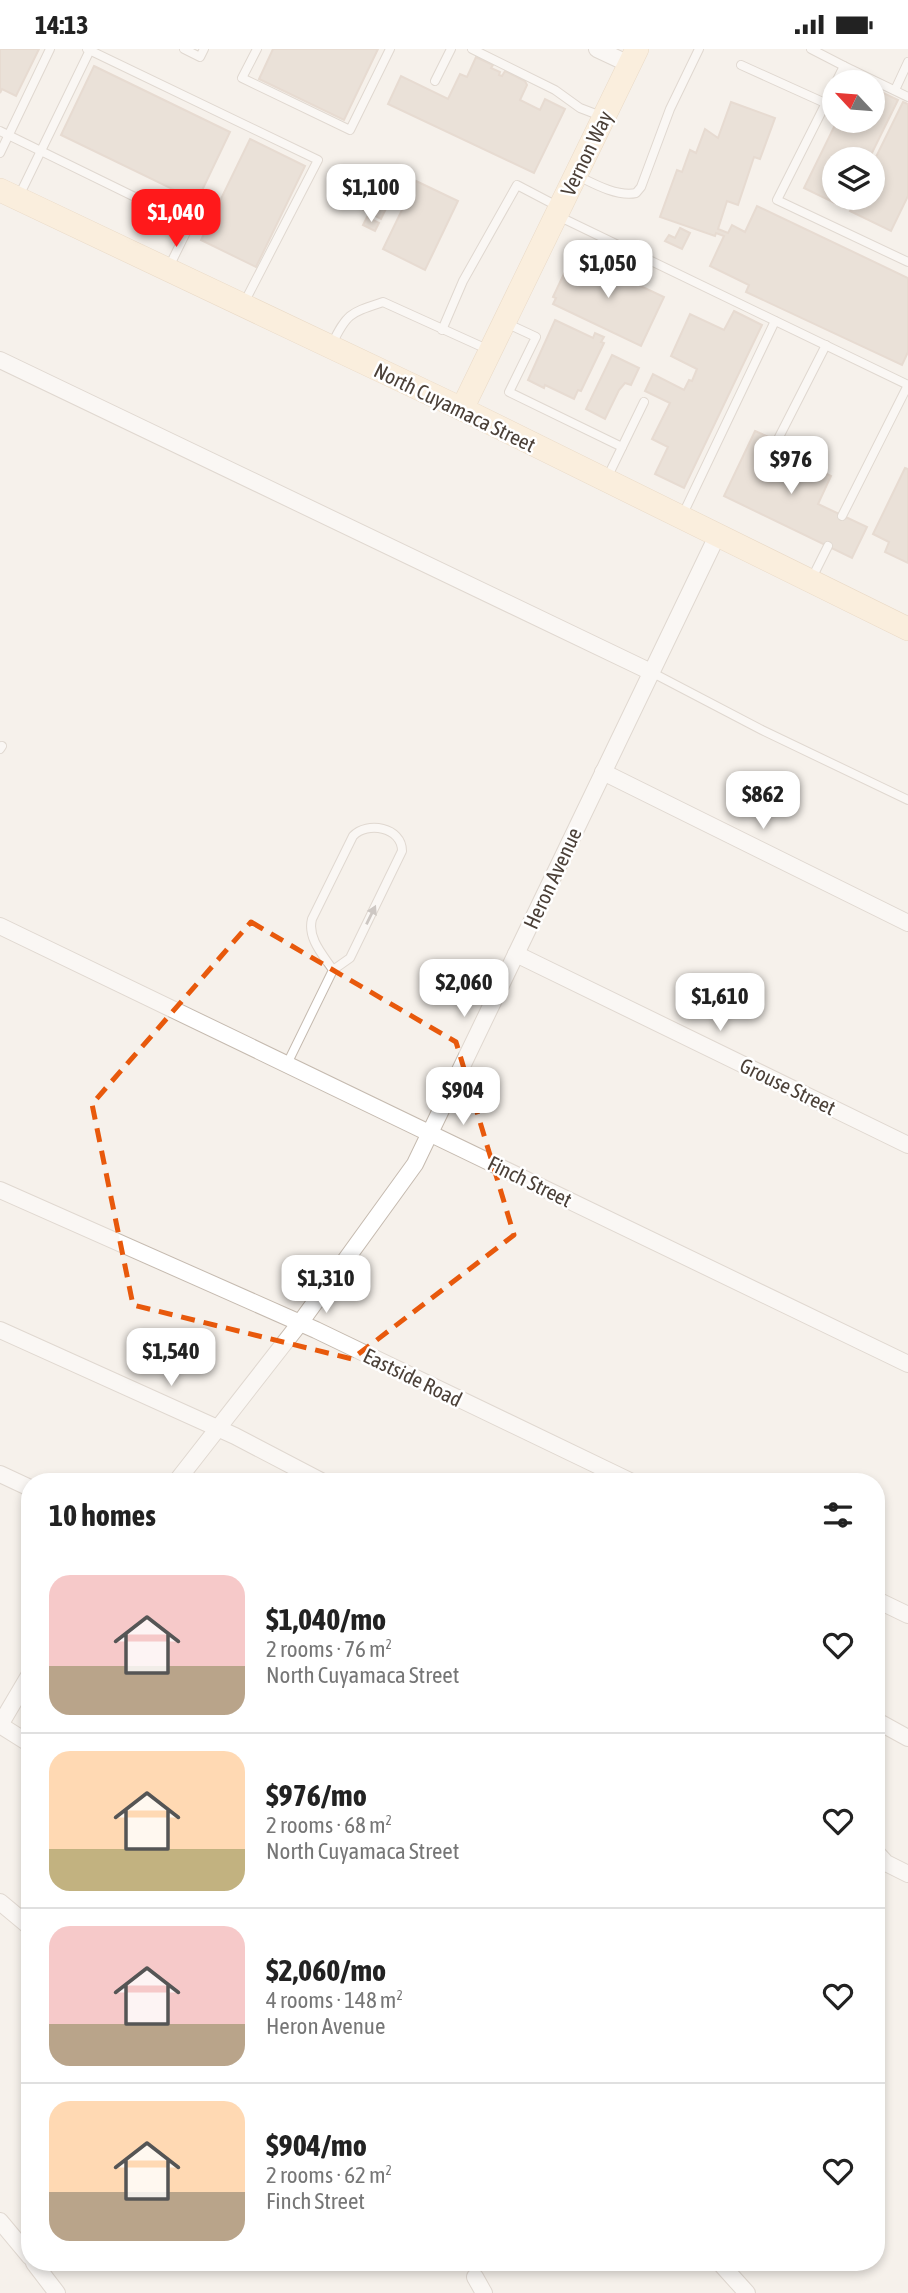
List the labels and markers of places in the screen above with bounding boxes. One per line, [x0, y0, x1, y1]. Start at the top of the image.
pin: $1,100 [314, 165, 428, 224]
pin: $1,040 [119, 189, 233, 249]
pin: $1,050 [551, 240, 665, 300]
pin: $976 [750, 437, 832, 496]
pin: $862 [722, 771, 804, 831]
pin: $2,060 [407, 960, 521, 1019]
pin: $1,610 [663, 974, 777, 1033]
pin: $904 [422, 1067, 504, 1127]
pin: $1,310 [269, 1255, 383, 1315]
pin: $1,540 [114, 1329, 228, 1388]

